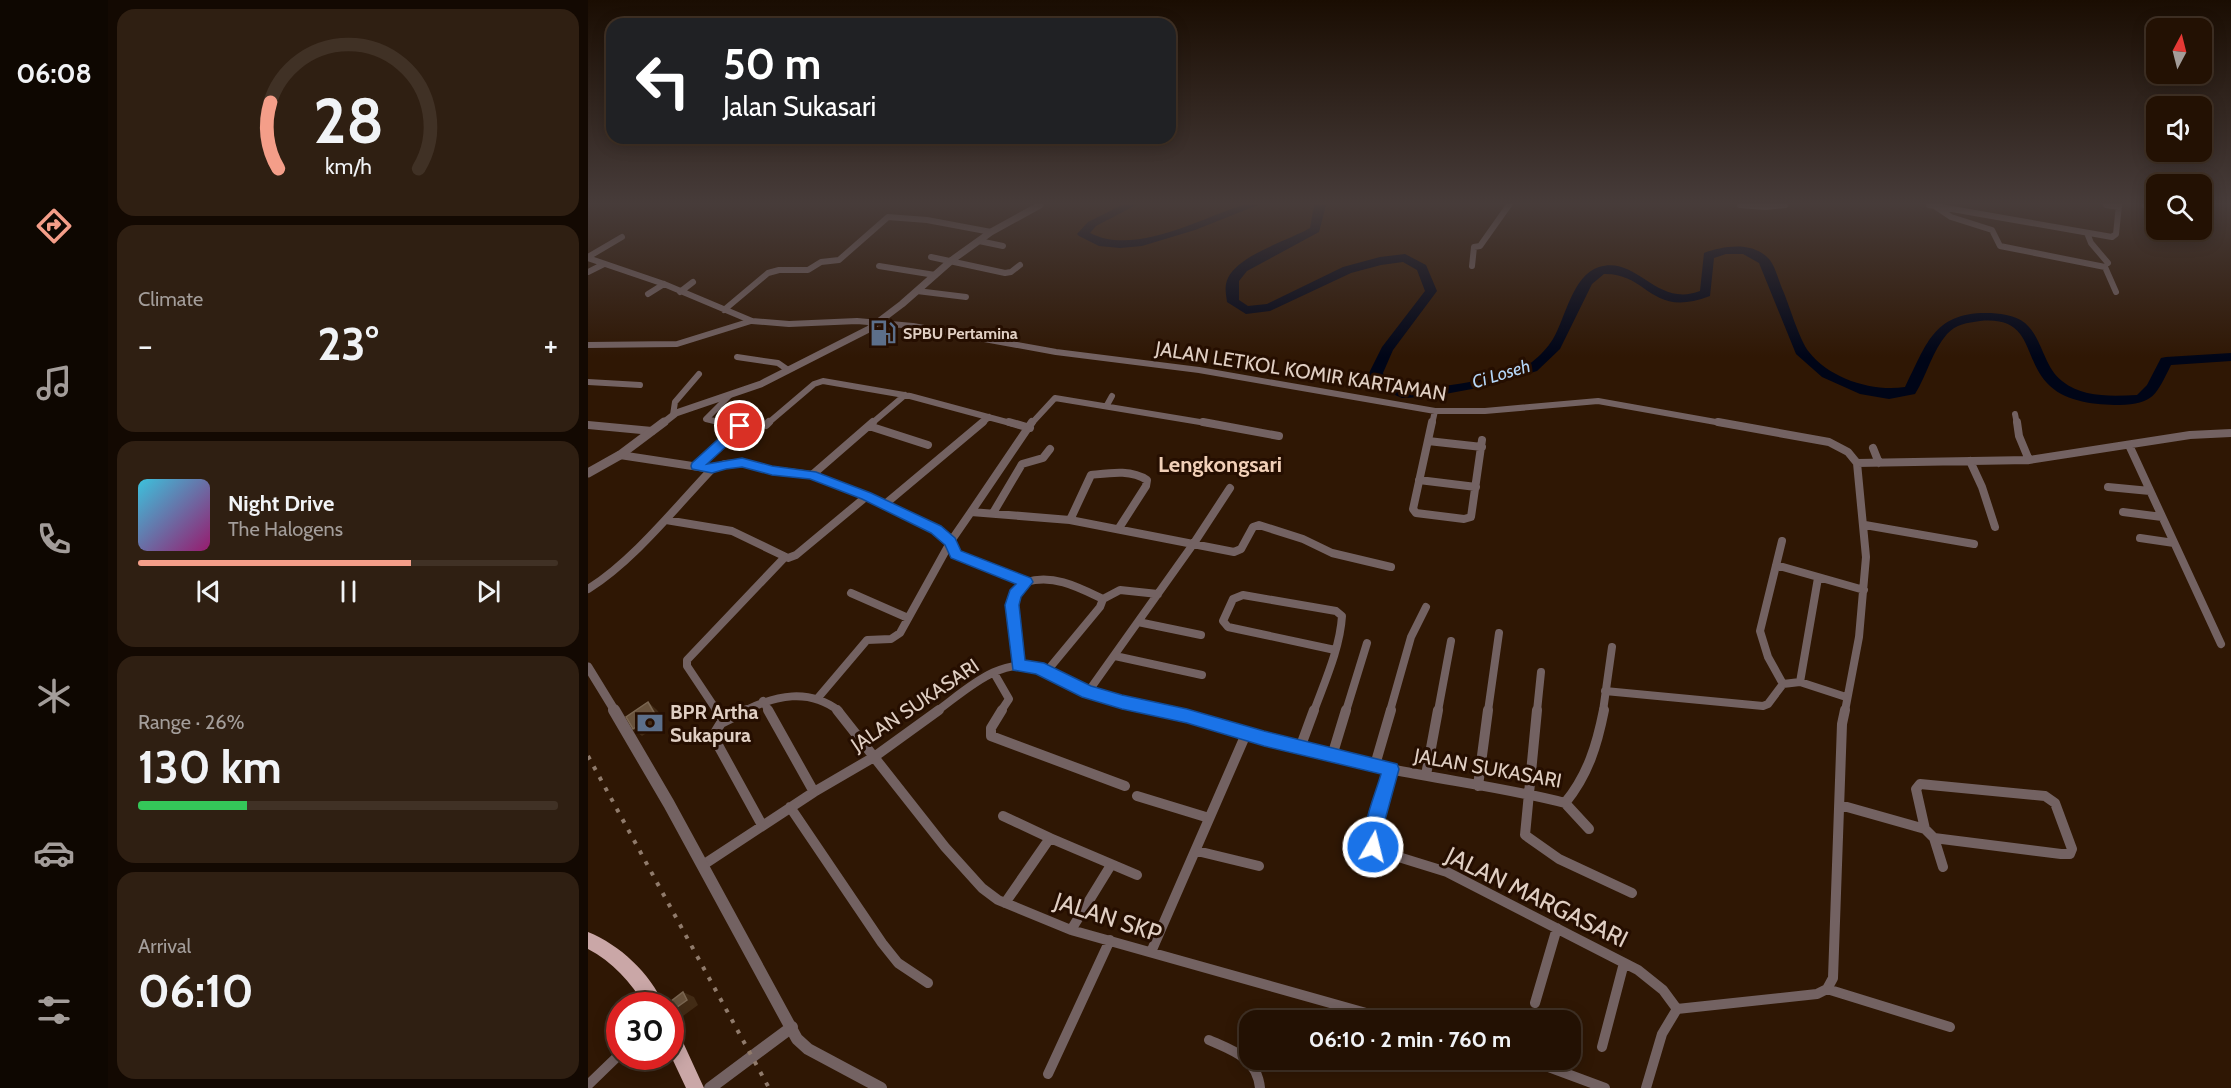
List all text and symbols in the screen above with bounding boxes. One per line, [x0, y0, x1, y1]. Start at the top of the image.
north arrow [2146, 18, 2212, 84]
map controls [2146, 18, 2212, 240]
text: 50 m [723, 38, 821, 90]
icon: left [624, 42, 702, 120]
text: 06:08 [16, 57, 92, 90]
text: 28 [313, 84, 383, 160]
text: Jalan Sukasari [723, 90, 876, 123]
button: sound [2146, 96, 2212, 162]
text: km/h [325, 154, 371, 180]
button: search [2146, 174, 2212, 240]
icon: directions [33, 205, 75, 247]
text: Climate [138, 287, 203, 311]
text: 23° [317, 317, 379, 371]
fuel station icon: SPBU Pertamina [868, 318, 898, 348]
place label: SPBU Pertamina [903, 324, 1018, 343]
text: − [138, 325, 153, 365]
text: + [543, 325, 558, 365]
street label: JALAN LETKOL KOMIR KARTAMAN [1153, 336, 1448, 406]
water label: Ci Loseh [1469, 355, 1533, 393]
icon: music [33, 362, 75, 404]
pin [714, 400, 765, 451]
icon: arrive [723, 409, 756, 442]
district label: Lengkongsari [1158, 451, 1282, 478]
text: Night Drive [228, 490, 334, 517]
text: The Halogens [228, 517, 343, 541]
icon: phone [33, 518, 75, 560]
icon: previous [192, 575, 225, 608]
icon: pause [332, 575, 365, 608]
icon: next [472, 575, 505, 608]
street label: JALAN SUKASARI [846, 653, 984, 757]
icon: climate [33, 675, 75, 717]
place label: BPR Artha Sukapura [670, 700, 758, 747]
bank icon: BPR Artha Sukapura [635, 708, 665, 738]
text: Range · 26% [138, 710, 245, 734]
text: 130 km [138, 740, 282, 794]
street label: JALAN SUKASARI [1411, 743, 1564, 793]
position arrow [1341, 815, 1405, 879]
icon: car [33, 832, 75, 874]
street label: JALAN MARGASARI [1440, 840, 1633, 954]
street label: JALAN SKP [1050, 886, 1166, 948]
text: Arrival [138, 934, 191, 958]
text: 06:10 [138, 964, 253, 1018]
icon: filters [33, 989, 75, 1031]
speed limit sign: 30 [606, 992, 684, 1070]
text: 06:10 · 2 min · 760 m [1309, 1026, 1511, 1053]

